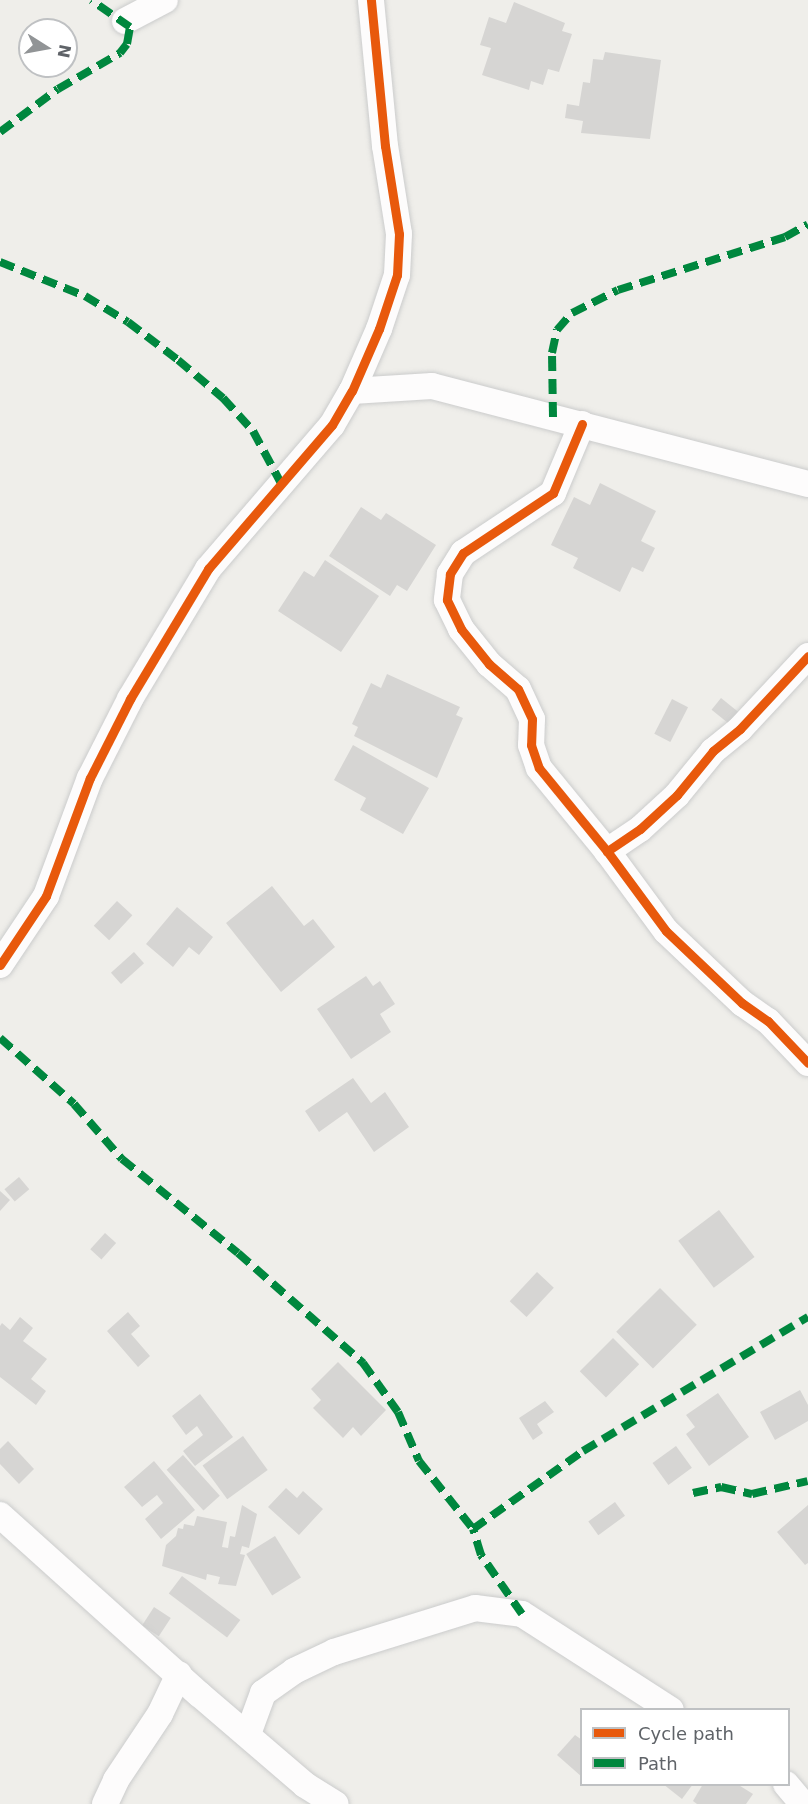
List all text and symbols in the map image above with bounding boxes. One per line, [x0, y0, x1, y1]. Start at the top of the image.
north arrow [18, 18, 78, 78]
text: N [54, 43, 75, 60]
legend [580, 1708, 790, 1786]
text: Cycle path [638, 1723, 734, 1744]
text: Path [638, 1753, 678, 1774]

